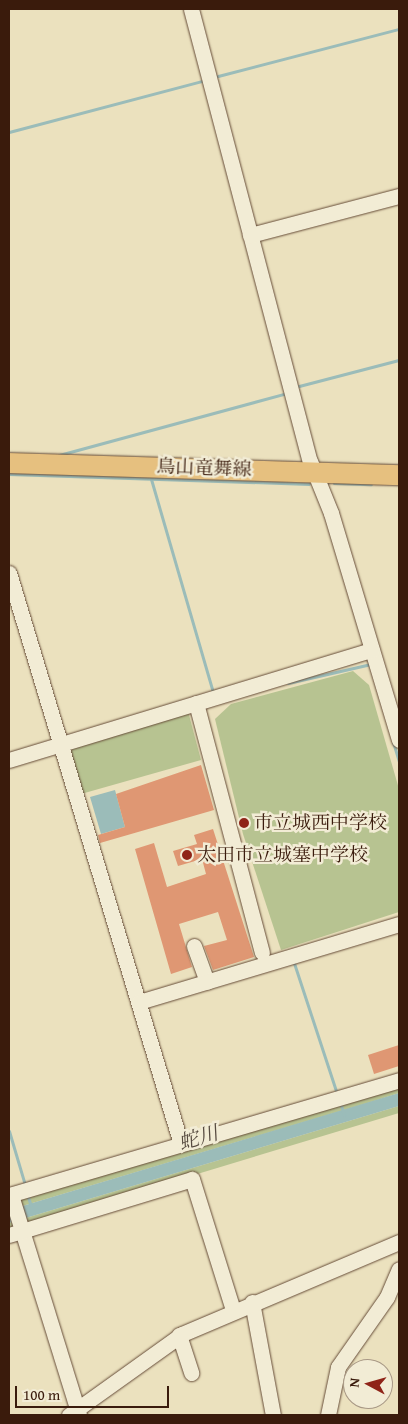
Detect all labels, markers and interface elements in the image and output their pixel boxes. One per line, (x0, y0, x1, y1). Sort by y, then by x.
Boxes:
street label: 鳥山竜舞線 (156, 455, 252, 481)
place label: 市立城西中学校 (254, 812, 387, 834)
marker: 市立城西中学校 (238, 817, 250, 829)
place label: 太田市立城塞中学校 (197, 844, 368, 866)
marker: 太田市立城塞中学校 (181, 849, 193, 861)
water label: 蛇川 (175, 1120, 221, 1154)
north arrow (343, 1359, 393, 1409)
scale bar (18, 1376, 171, 1408)
text: N (344, 1377, 365, 1388)
text: 100 m (23, 1384, 60, 1405)

